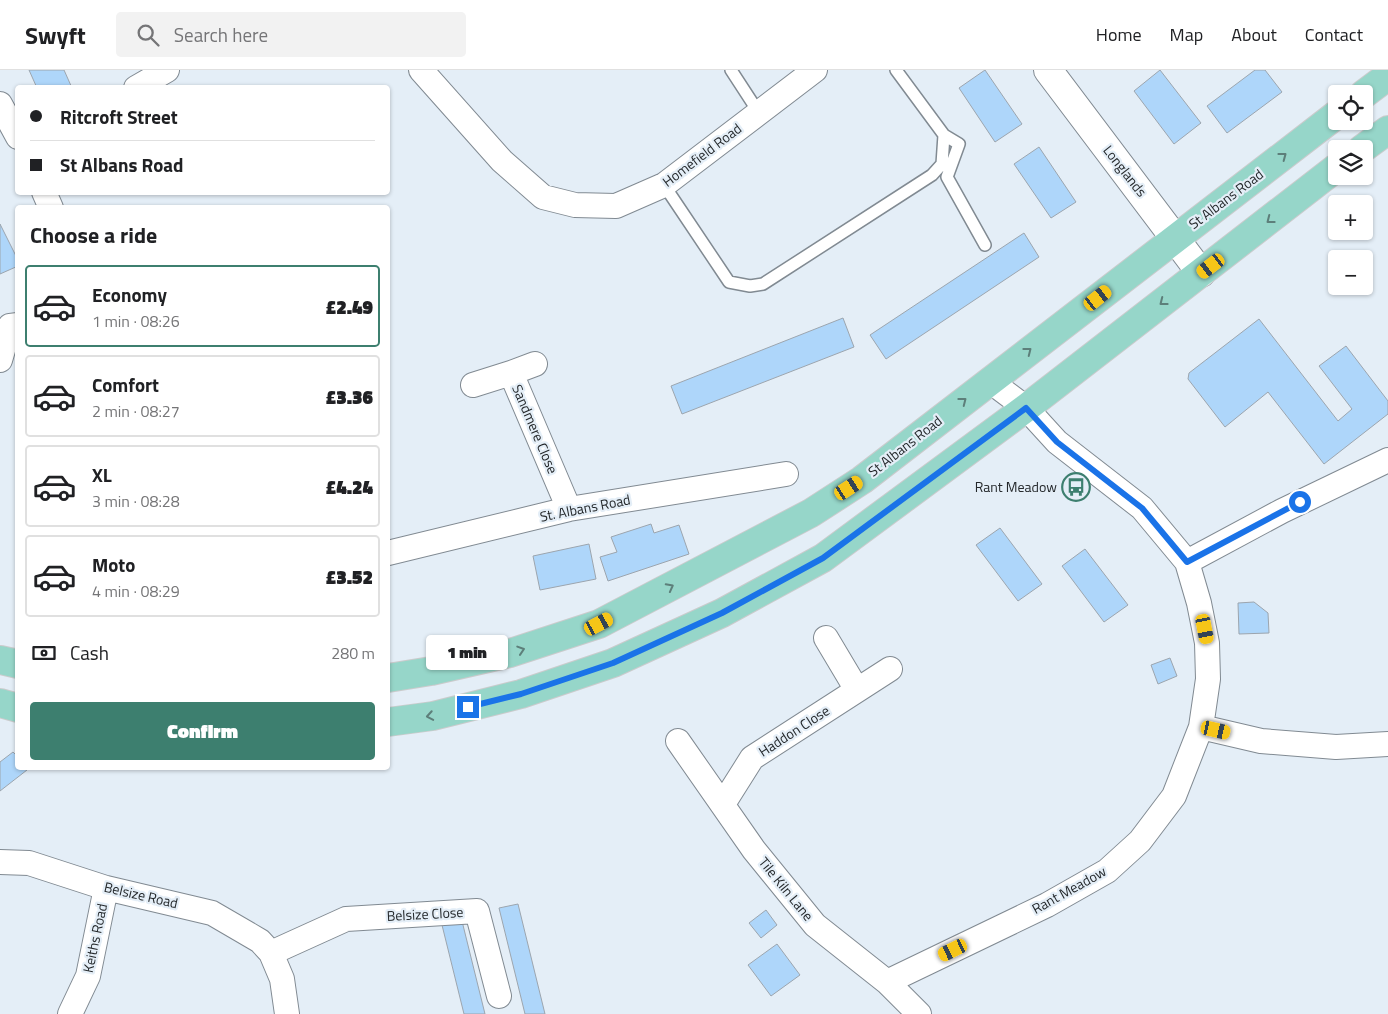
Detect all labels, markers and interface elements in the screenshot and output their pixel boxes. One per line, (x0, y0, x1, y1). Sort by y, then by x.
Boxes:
search box (116, 12, 466, 57)
text: Swyft (25, 17, 86, 53)
text: Search here (174, 20, 268, 49)
icon: search (134, 21, 162, 49)
text: Home (1096, 21, 1142, 48)
text: Map (1170, 21, 1203, 48)
text: About (1231, 21, 1277, 48)
text: Contact (1305, 21, 1363, 48)
map controls (1328, 85, 1373, 295)
button: locate (1328, 85, 1373, 130)
text: Ritcroft Street (60, 102, 178, 131)
street label: Homefield Road (658, 118, 746, 191)
street label: Longlands (1099, 140, 1152, 201)
button: layers (1328, 140, 1373, 185)
text: St Albans Road (60, 150, 183, 179)
one-way arrow (1277, 153, 1286, 161)
street label: St Albans Road (1184, 163, 1267, 234)
button: + (1328, 195, 1373, 240)
one-way arrow (1267, 214, 1276, 222)
text: Choose a ride (30, 218, 157, 252)
button: − (1328, 250, 1373, 295)
car (1194, 251, 1227, 281)
text: Economy (92, 280, 167, 309)
car (1081, 283, 1114, 313)
icon: car (32, 284, 77, 329)
text: £2.49 (326, 292, 373, 321)
one-way arrow (1160, 297, 1169, 305)
text: 1 min · 08:26 (92, 309, 180, 333)
one-way arrow (1022, 348, 1032, 357)
text: Comfort (92, 370, 159, 399)
icon: car (32, 374, 77, 419)
street label: Sandmere Close (507, 381, 564, 477)
text: £3.36 (326, 382, 373, 411)
text: 2 min · 08:27 (92, 399, 180, 423)
one-way arrow (957, 399, 966, 407)
street label: St Albans Road (863, 410, 946, 481)
text: XL (92, 460, 112, 489)
icon: car (32, 464, 77, 509)
text: £4.24 (326, 472, 373, 501)
bus stop icon: Rant Meadow (1061, 472, 1091, 502)
car (832, 474, 865, 502)
place label: Rant Meadow (975, 476, 1057, 497)
street label: St. Albans Road (538, 488, 632, 527)
text: 3 min · 08:28 (92, 489, 180, 513)
route start (1289, 491, 1311, 513)
text: Moto (92, 550, 135, 579)
icon: car (32, 554, 77, 599)
text: £3.52 (326, 562, 373, 591)
text: 4 min · 08:29 (92, 579, 180, 603)
one-way arrow (665, 583, 674, 593)
car (582, 610, 615, 638)
car (1194, 613, 1215, 645)
callout: 1 min (427, 634, 509, 670)
text: Cash (70, 638, 109, 667)
icon: cash (30, 639, 58, 667)
text: 1 min (447, 640, 487, 664)
text: 280 m (331, 641, 375, 665)
one-way arrow (516, 645, 524, 655)
route end (457, 696, 479, 718)
street label: Haddon Close (754, 700, 833, 761)
button: Confirm (30, 702, 375, 760)
one-way arrow (425, 710, 434, 720)
car (1199, 719, 1232, 741)
street label: Tile Kiln Lane (754, 852, 819, 925)
street label: Rant Meadow (1028, 860, 1110, 919)
street label: Belsize Road (102, 876, 180, 913)
street label: Keiths Road (77, 901, 112, 974)
street label: Belsize Close (386, 901, 464, 926)
car (936, 937, 969, 963)

